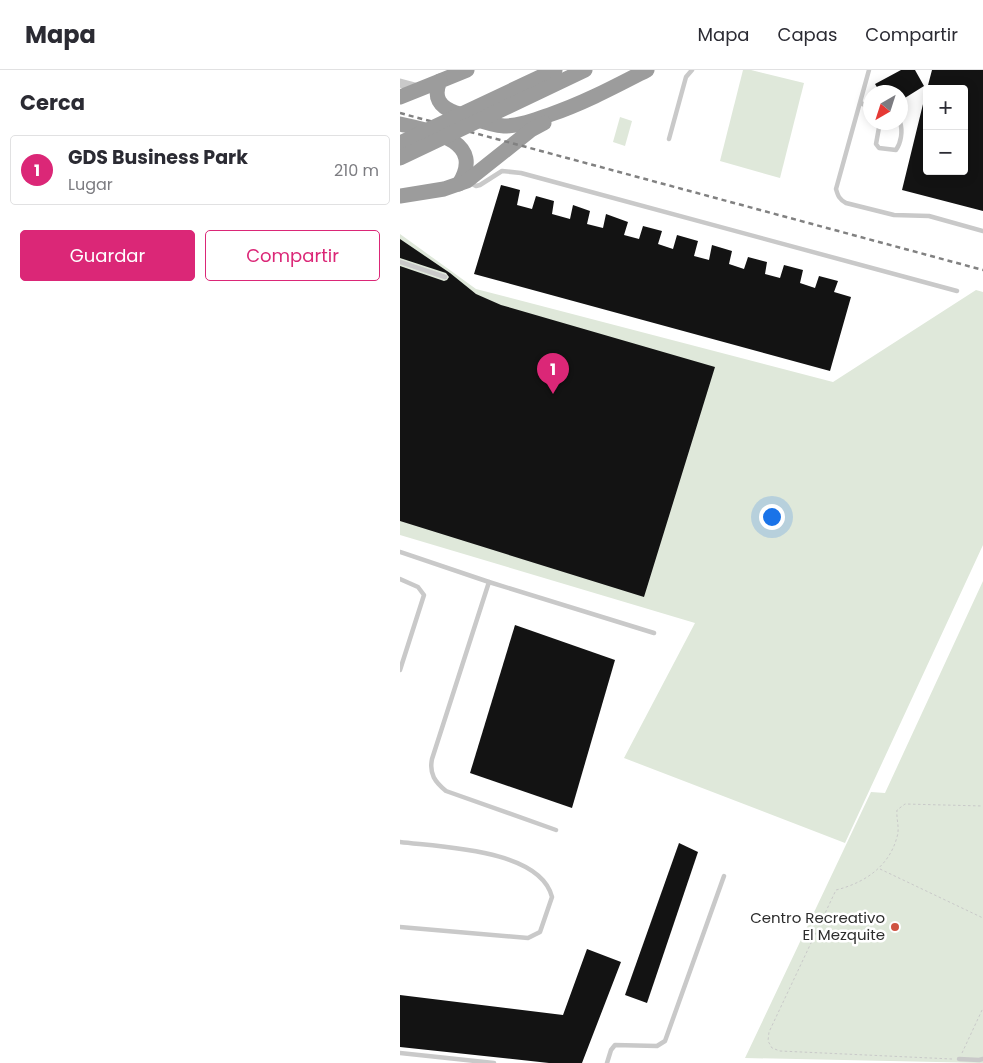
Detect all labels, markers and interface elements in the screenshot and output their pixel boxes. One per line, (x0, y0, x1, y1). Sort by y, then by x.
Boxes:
text: Mapa (25, 18, 96, 51)
text: Mapa (697, 22, 750, 47)
text: Capas (778, 22, 837, 47)
text: Compartir (865, 22, 958, 47)
north arrow (863, 85, 908, 130)
map controls (923, 85, 968, 175)
button: + (923, 85, 968, 130)
text: Cerca (20, 88, 85, 117)
button: − (923, 130, 968, 175)
text: GDS Business Park (68, 144, 248, 171)
text: 1 (34, 159, 40, 182)
text: 210 m (334, 159, 379, 182)
text: Lugar (68, 173, 113, 196)
button: Guardar (20, 230, 195, 281)
button: Compartir (205, 230, 380, 281)
pin: 1 (537, 353, 569, 394)
your location (759, 504, 785, 530)
place label: Centro Recreativo El Mezquite (750, 907, 885, 945)
marker: Centro Recreativo El Mezquite (889, 921, 901, 933)

